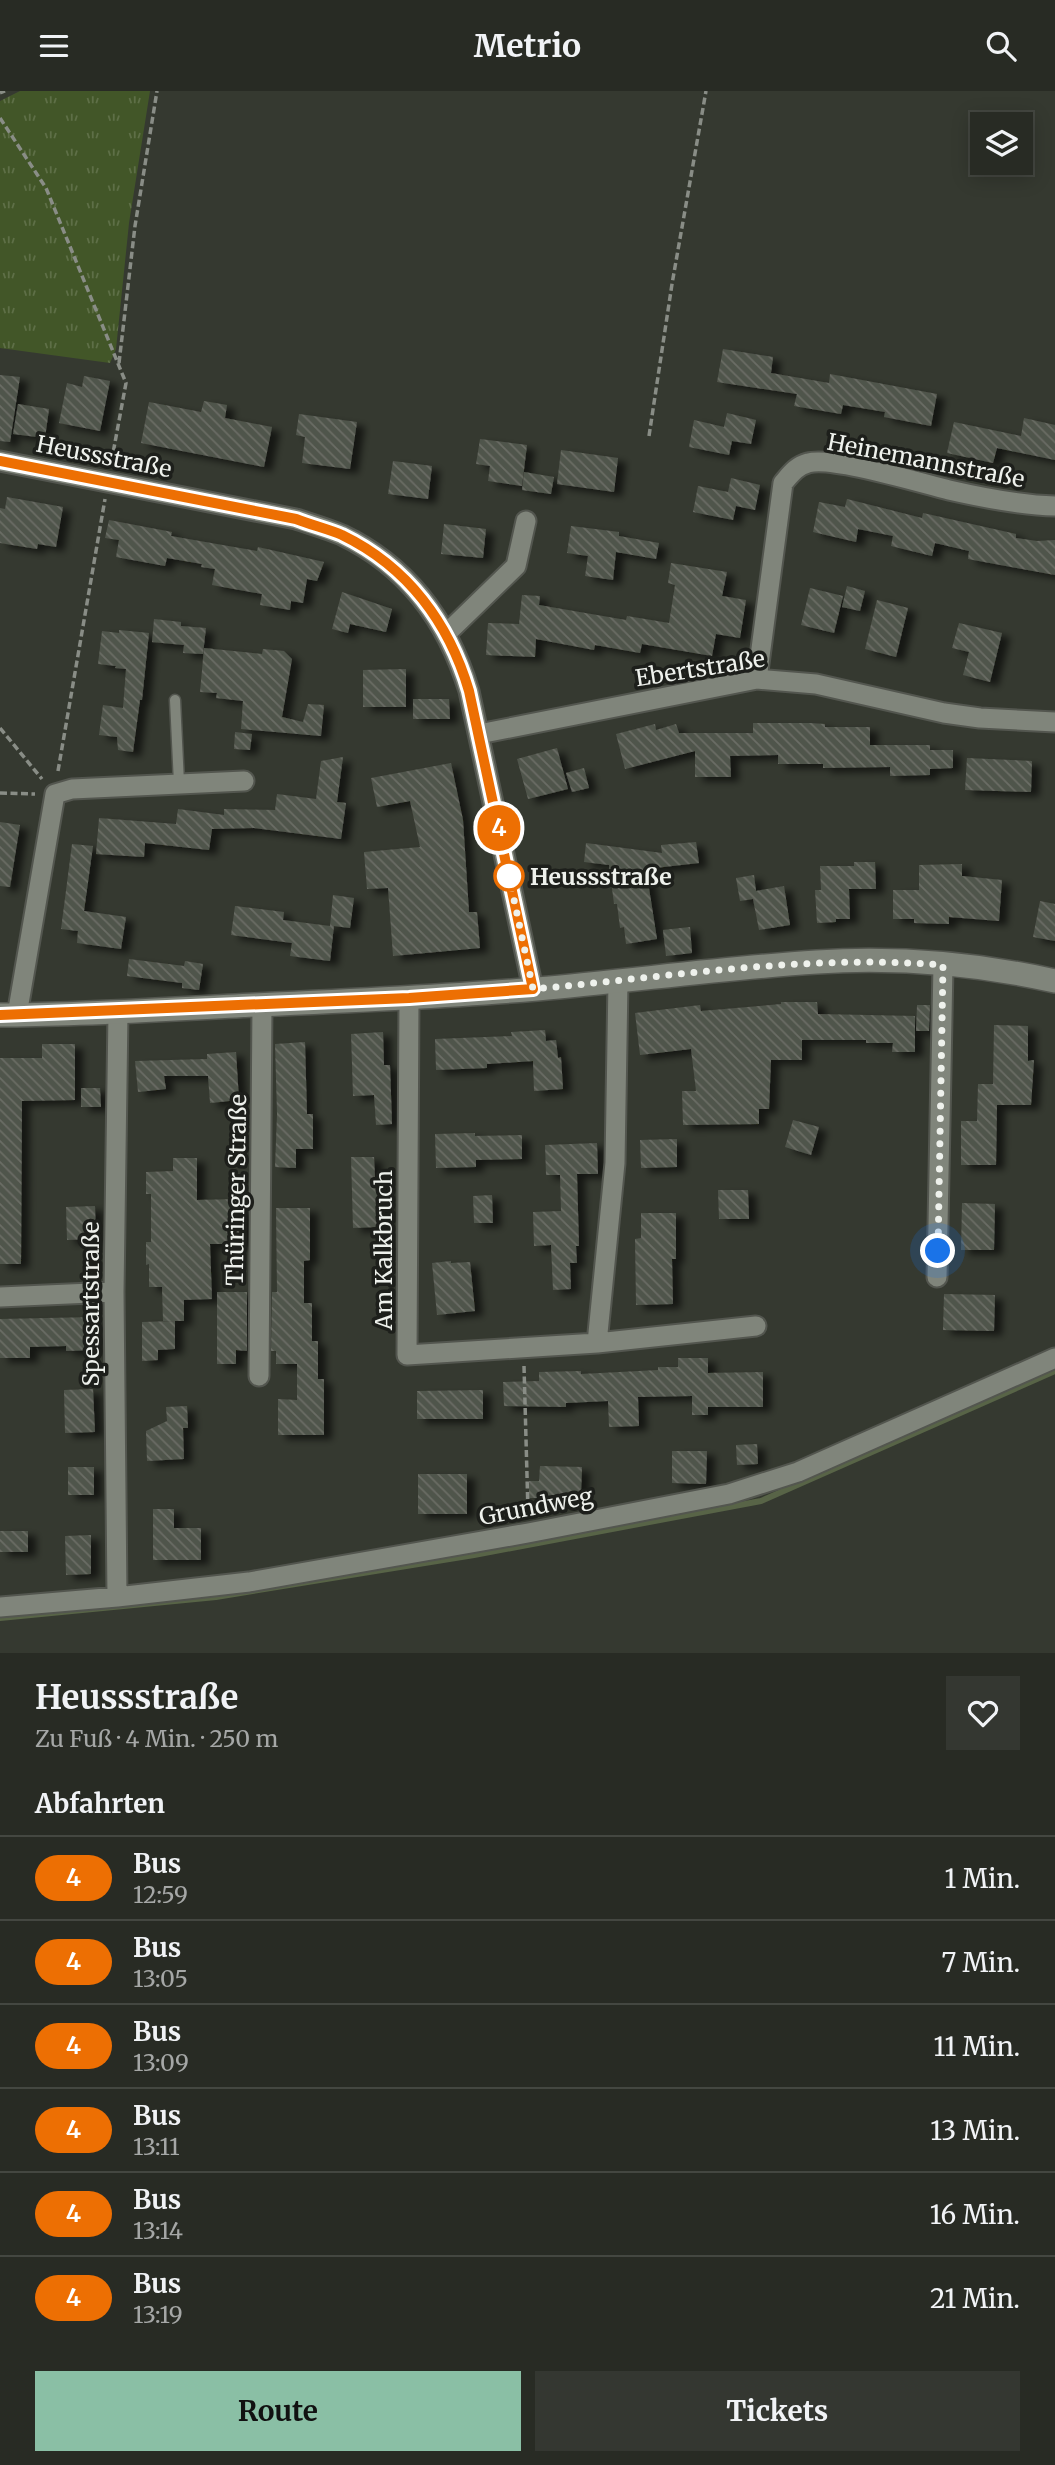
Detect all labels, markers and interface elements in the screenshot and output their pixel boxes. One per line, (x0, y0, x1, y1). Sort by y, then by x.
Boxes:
text: Metrio (474, 26, 581, 66)
icon: menu (35, 27, 73, 65)
icon: search (982, 27, 1020, 65)
map controls (970, 112, 1033, 175)
button: layers (970, 112, 1033, 175)
street label: Heinemannstraße (825, 427, 1027, 493)
street label: Heussstraße (34, 429, 174, 483)
street label: Ebertstraße (633, 643, 767, 693)
line badge: 4 (476, 805, 522, 851)
text: 4 (491, 812, 507, 843)
marker: Heussstraße (494, 861, 524, 891)
place label: Heussstraße (530, 862, 672, 891)
street label: Thüringer Straße (220, 1094, 252, 1286)
street label: Am Kalkbruch (369, 1170, 398, 1331)
street label: Spessartstraße (76, 1221, 105, 1387)
your location (920, 1233, 955, 1268)
street label: Grundweg (477, 1481, 595, 1531)
button: heart (946, 1676, 1020, 1750)
text: Heussstraße (35, 1677, 238, 1718)
text: Zu Fuß · 4 Min. · 250 m (35, 1724, 278, 1753)
text: Abfahrten (35, 1787, 165, 1820)
text: Bus (133, 1847, 181, 1880)
text: 4 (66, 1862, 81, 1893)
text: 1 Min. (944, 1862, 1020, 1895)
text: 12:59 (133, 1880, 188, 1909)
text: Bus (133, 1931, 181, 1964)
text: 4 (66, 1946, 81, 1977)
text: 7 Min. (941, 1946, 1020, 1979)
text: 13:05 (133, 1964, 188, 1993)
text: Bus (133, 2015, 181, 2048)
text: 4 (66, 2030, 81, 2061)
text: 11 Min. (934, 2030, 1020, 2063)
text: 13:09 (133, 2048, 189, 2077)
text: Bus (133, 2099, 181, 2132)
text: 4 (66, 2114, 81, 2145)
text: 13 Min. (930, 2114, 1020, 2147)
text: 13:11 (133, 2132, 180, 2161)
text: Bus (133, 2183, 181, 2216)
text: 4 (66, 2198, 81, 2229)
text: 16 Min. (930, 2198, 1020, 2231)
text: 13:14 (133, 2216, 183, 2245)
text: Bus (133, 2267, 181, 2300)
text: 4 (66, 2282, 81, 2313)
text: 21 Min. (930, 2282, 1020, 2315)
text: 13:19 (133, 2300, 183, 2329)
button: Route (35, 2371, 521, 2451)
button: Tickets (535, 2371, 1020, 2451)

